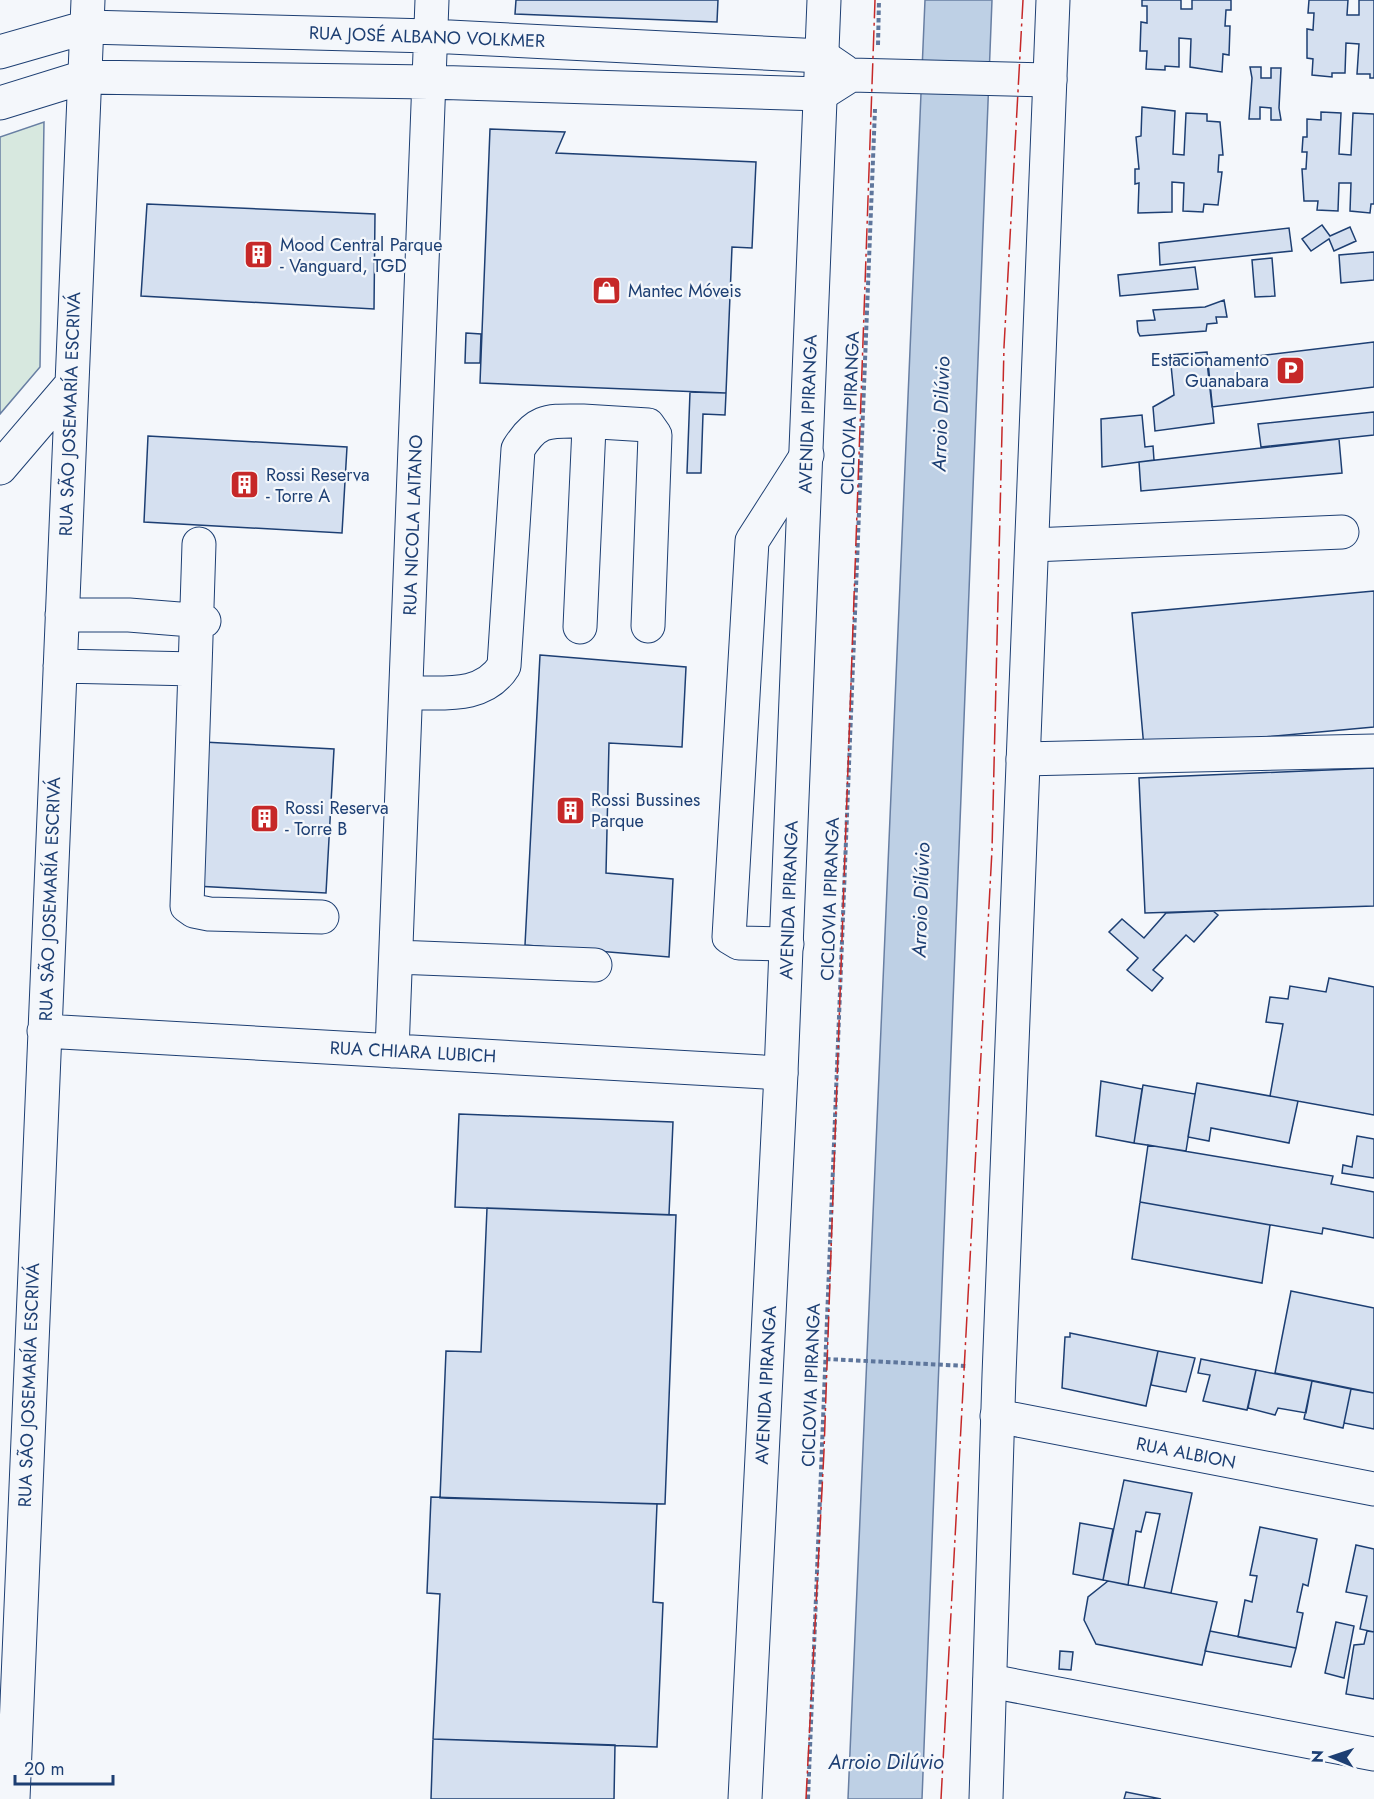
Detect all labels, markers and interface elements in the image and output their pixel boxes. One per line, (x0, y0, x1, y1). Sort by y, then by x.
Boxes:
street label: RUA JOSÉ ALBANO VOLKMER (309, 20, 545, 54)
place label: Mood Central Parque - Vanguard, TGD (280, 232, 443, 279)
building icon: Mood Central Parque - Vanguard, TGD (243, 239, 275, 271)
shop icon: Mantec Móveis (591, 275, 623, 307)
place label: Mantec Móveis (628, 278, 741, 304)
street label: RUA SÃO JOSEMARÍA ESCRIVÁ (53, 291, 87, 537)
street label: CICLOVIA IPIRANGA (834, 331, 866, 495)
street label: AVENIDA IPIRANGA (792, 334, 824, 494)
place label: Estacionamento Guanabara (1151, 347, 1269, 394)
parking icon: Estacionamento Guanabara (1274, 354, 1306, 386)
water label: Arroio Dilúvio (924, 356, 958, 473)
street label: RUA NICOLA LAITANO (397, 434, 429, 616)
place label: Rossi Reserva - Torre A (266, 462, 370, 509)
building icon: Rossi Reserva - Torre A (229, 469, 261, 501)
street label: RUA SÃO JOSEMARÍA ESCRIVÁ (33, 776, 67, 1022)
place label: Rossi Bussines Parque (591, 787, 700, 834)
building icon: Rossi Bussines Parque (554, 794, 586, 826)
place label: Rossi Reserva - Torre B (285, 795, 389, 842)
building icon: Rossi Reserva - Torre B (248, 802, 280, 834)
street label: CICLOVIA IPIRANGA (814, 817, 846, 981)
street label: AVENIDA IPIRANGA (773, 820, 805, 980)
water label: Arroio Dilúvio (904, 842, 938, 959)
street label: RUA CHIARA LUBICH (329, 1035, 497, 1069)
street label: RUA SÃO JOSEMARÍA ESCRIVÁ (12, 1262, 46, 1508)
street label: CICLOVIA IPIRANGA (795, 1303, 827, 1467)
street label: AVENIDA IPIRANGA (749, 1305, 783, 1465)
street label: RUA ALBION (1134, 1431, 1238, 1475)
north arrow (1302, 1727, 1362, 1787)
scale bar (15, 1748, 112, 1786)
water label: Arroio Dilúvio (827, 1748, 944, 1777)
text: N (1306, 1750, 1329, 1763)
text: 20 m (24, 1756, 64, 1782)

